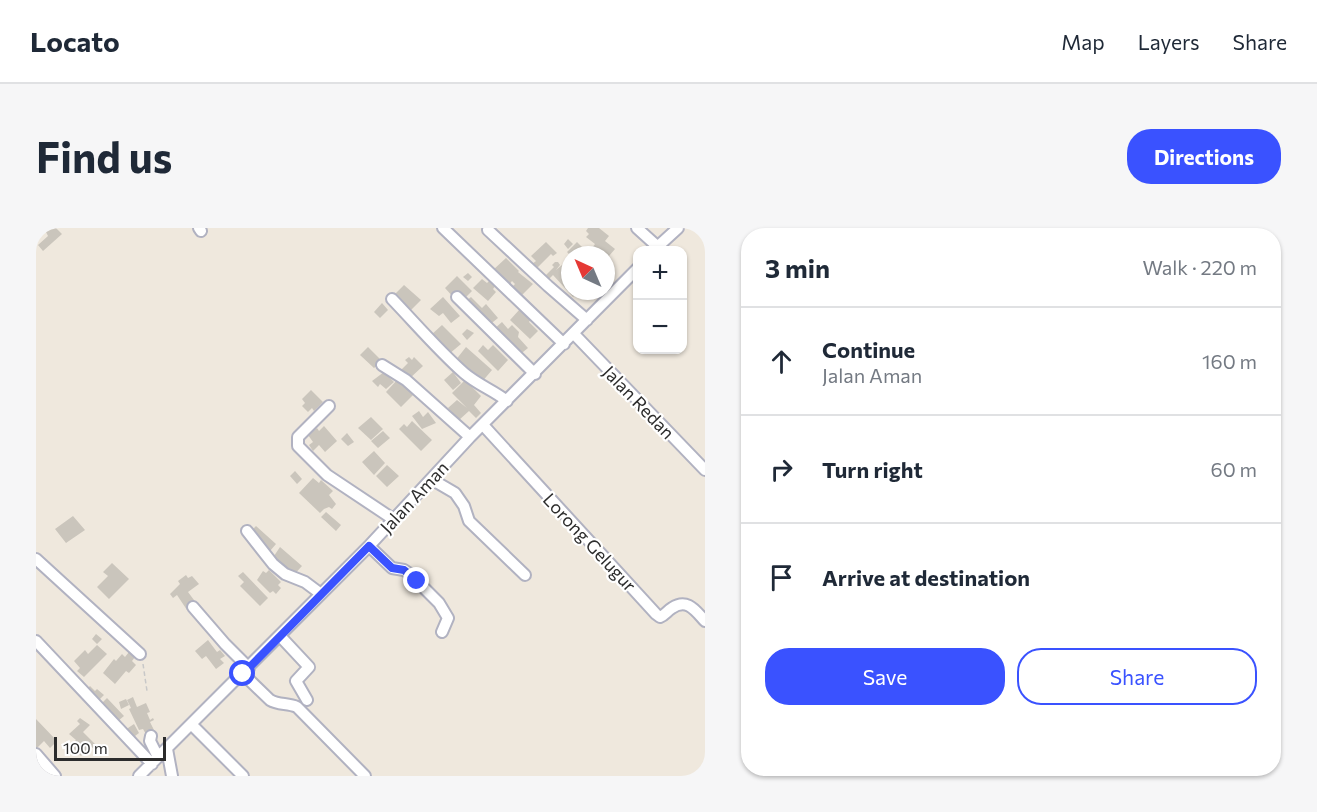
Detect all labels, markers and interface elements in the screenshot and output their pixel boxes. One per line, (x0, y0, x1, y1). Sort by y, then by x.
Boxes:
text: Locato (30, 24, 120, 58)
text: Map (1061, 29, 1105, 54)
text: Layers (1138, 29, 1200, 54)
text: Share (1233, 29, 1287, 54)
button: Directions (1127, 129, 1281, 184)
text: Find us (36, 130, 172, 182)
north arrow (561, 246, 615, 300)
map controls (633, 246, 687, 354)
button: + (633, 246, 687, 300)
text: 3 min (765, 252, 830, 283)
text: Walk · 220 m (1142, 255, 1257, 279)
button: − (633, 300, 687, 354)
text: Continue (822, 336, 915, 363)
icon: ahead (765, 345, 798, 378)
text: 160 m (1202, 349, 1257, 373)
street label: Jalan Redan (599, 361, 679, 443)
text: Jalan Aman (822, 363, 922, 387)
icon: right (765, 453, 798, 486)
street label: Jalan Aman (375, 456, 453, 538)
text: Turn right (822, 456, 923, 483)
text: 60 m (1211, 457, 1257, 481)
street label: Lorong Gelugur (539, 488, 641, 596)
icon: arrive (765, 561, 798, 594)
text: Arrive at destination (822, 564, 1030, 591)
route end (403, 567, 429, 593)
button: Save (765, 648, 1005, 705)
button: Share (1017, 648, 1257, 705)
route start (229, 660, 255, 686)
scale bar (54, 734, 166, 762)
text: 100 m (63, 738, 108, 757)

